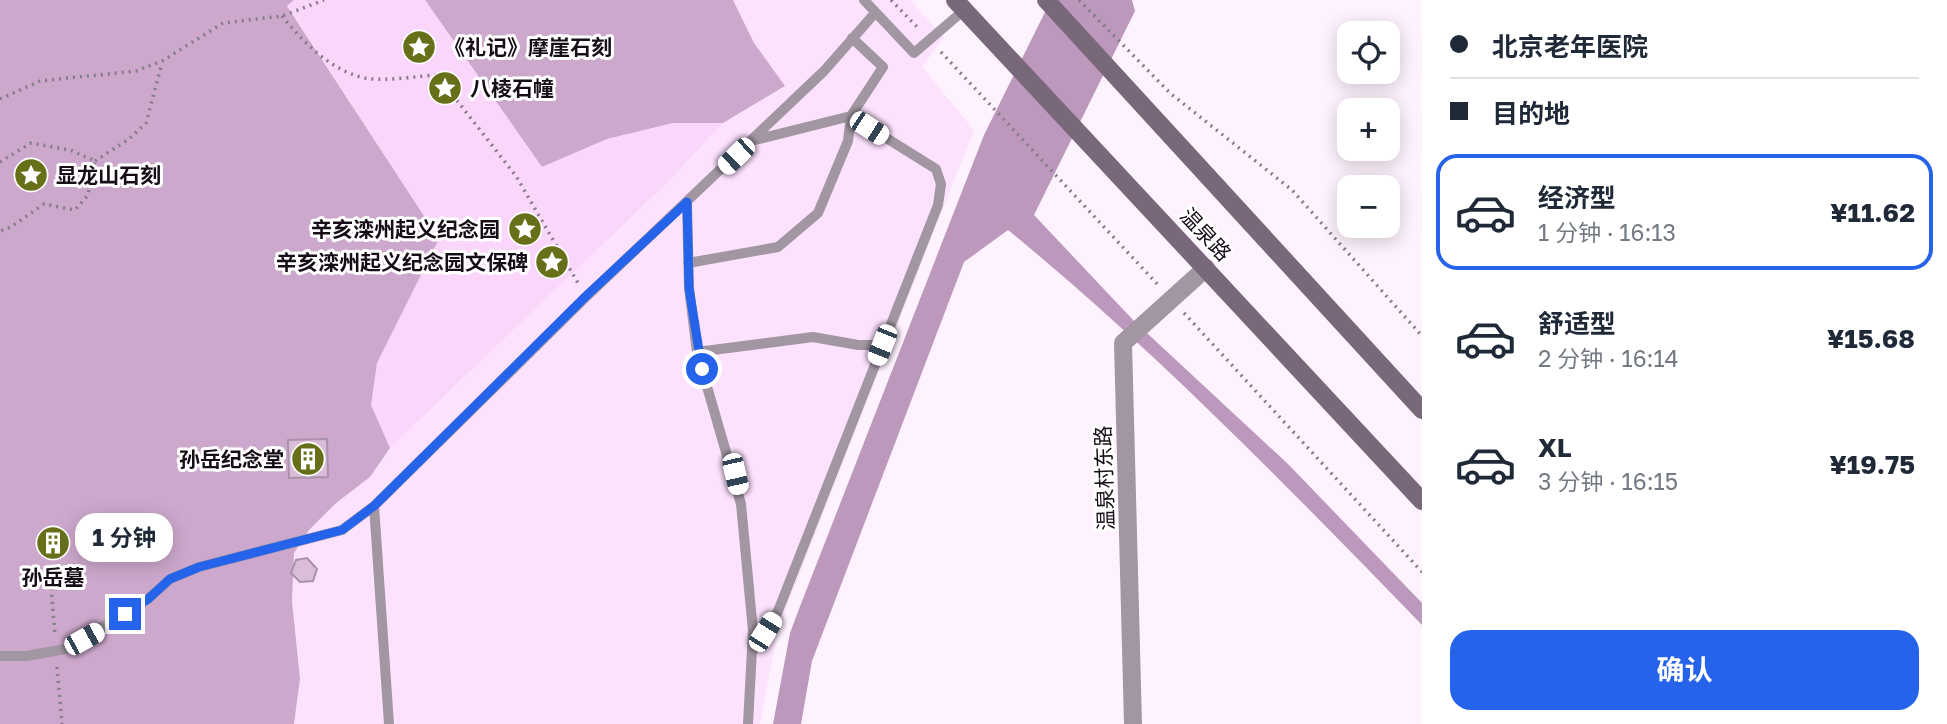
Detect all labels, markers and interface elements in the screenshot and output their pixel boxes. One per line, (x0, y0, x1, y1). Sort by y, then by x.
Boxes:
map controls (1337, 21, 1400, 238)
button: locate (1337, 21, 1400, 84)
place icon: 《礼记》摩崖石刻 (400, 28, 438, 66)
text: 北京老年医院 (1492, 31, 1648, 62)
place label: 《礼记》摩崖石刻 (444, 34, 612, 60)
place icon: 八棱石幢 (426, 69, 464, 107)
place label: 八棱石幢 (470, 75, 554, 101)
button: + (1337, 98, 1400, 161)
text: 目的地 (1492, 98, 1570, 129)
car (846, 108, 893, 148)
car (714, 134, 759, 178)
place icon: 显龙山石刻 (12, 156, 50, 194)
place label: 显龙山石刻 (56, 162, 161, 188)
button: − (1337, 175, 1400, 238)
icon: car (1454, 181, 1517, 244)
text: 经济型 (1538, 182, 1616, 213)
text: ¥11.62 (1830, 197, 1915, 228)
street label: 温泉路 (1175, 202, 1237, 266)
place icon: 辛亥滦州起义纪念园 (506, 210, 544, 248)
place label: 辛亥滦州起义纪念园 (311, 216, 500, 242)
text: 1 分钟 · 16:13 (1538, 218, 1676, 246)
place icon: 辛亥滦州起义纪念园文保碑 (533, 243, 571, 281)
place label: 辛亥滦州起义纪念园文保碑 (276, 249, 528, 275)
icon: car (1454, 307, 1517, 370)
text: 舒适型 (1538, 308, 1616, 339)
car (865, 322, 900, 368)
text: ¥15.68 (1827, 323, 1915, 354)
text: 2 分钟 · 16:14 (1538, 344, 1679, 372)
route start (686, 353, 718, 385)
street label: 温泉村东路 (1089, 425, 1119, 531)
text: XL (1538, 432, 1572, 463)
icon: car (1454, 433, 1517, 496)
building icon: 孙岳纪念堂 (289, 440, 327, 478)
place label: 孙岳纪念堂 (179, 446, 284, 472)
text: ¥19.75 (1830, 449, 1915, 480)
car (721, 451, 750, 497)
text: 3 分钟 · 16:15 (1538, 467, 1678, 495)
callout: 1 分钟 (76, 512, 174, 562)
text: 1 分钟 (92, 523, 156, 551)
building icon: 孙岳墓 (34, 524, 72, 562)
place label: 孙岳墓 (22, 564, 85, 590)
route end (109, 598, 141, 630)
car (745, 609, 786, 655)
car (61, 620, 108, 658)
button: 确认 (1450, 630, 1919, 710)

